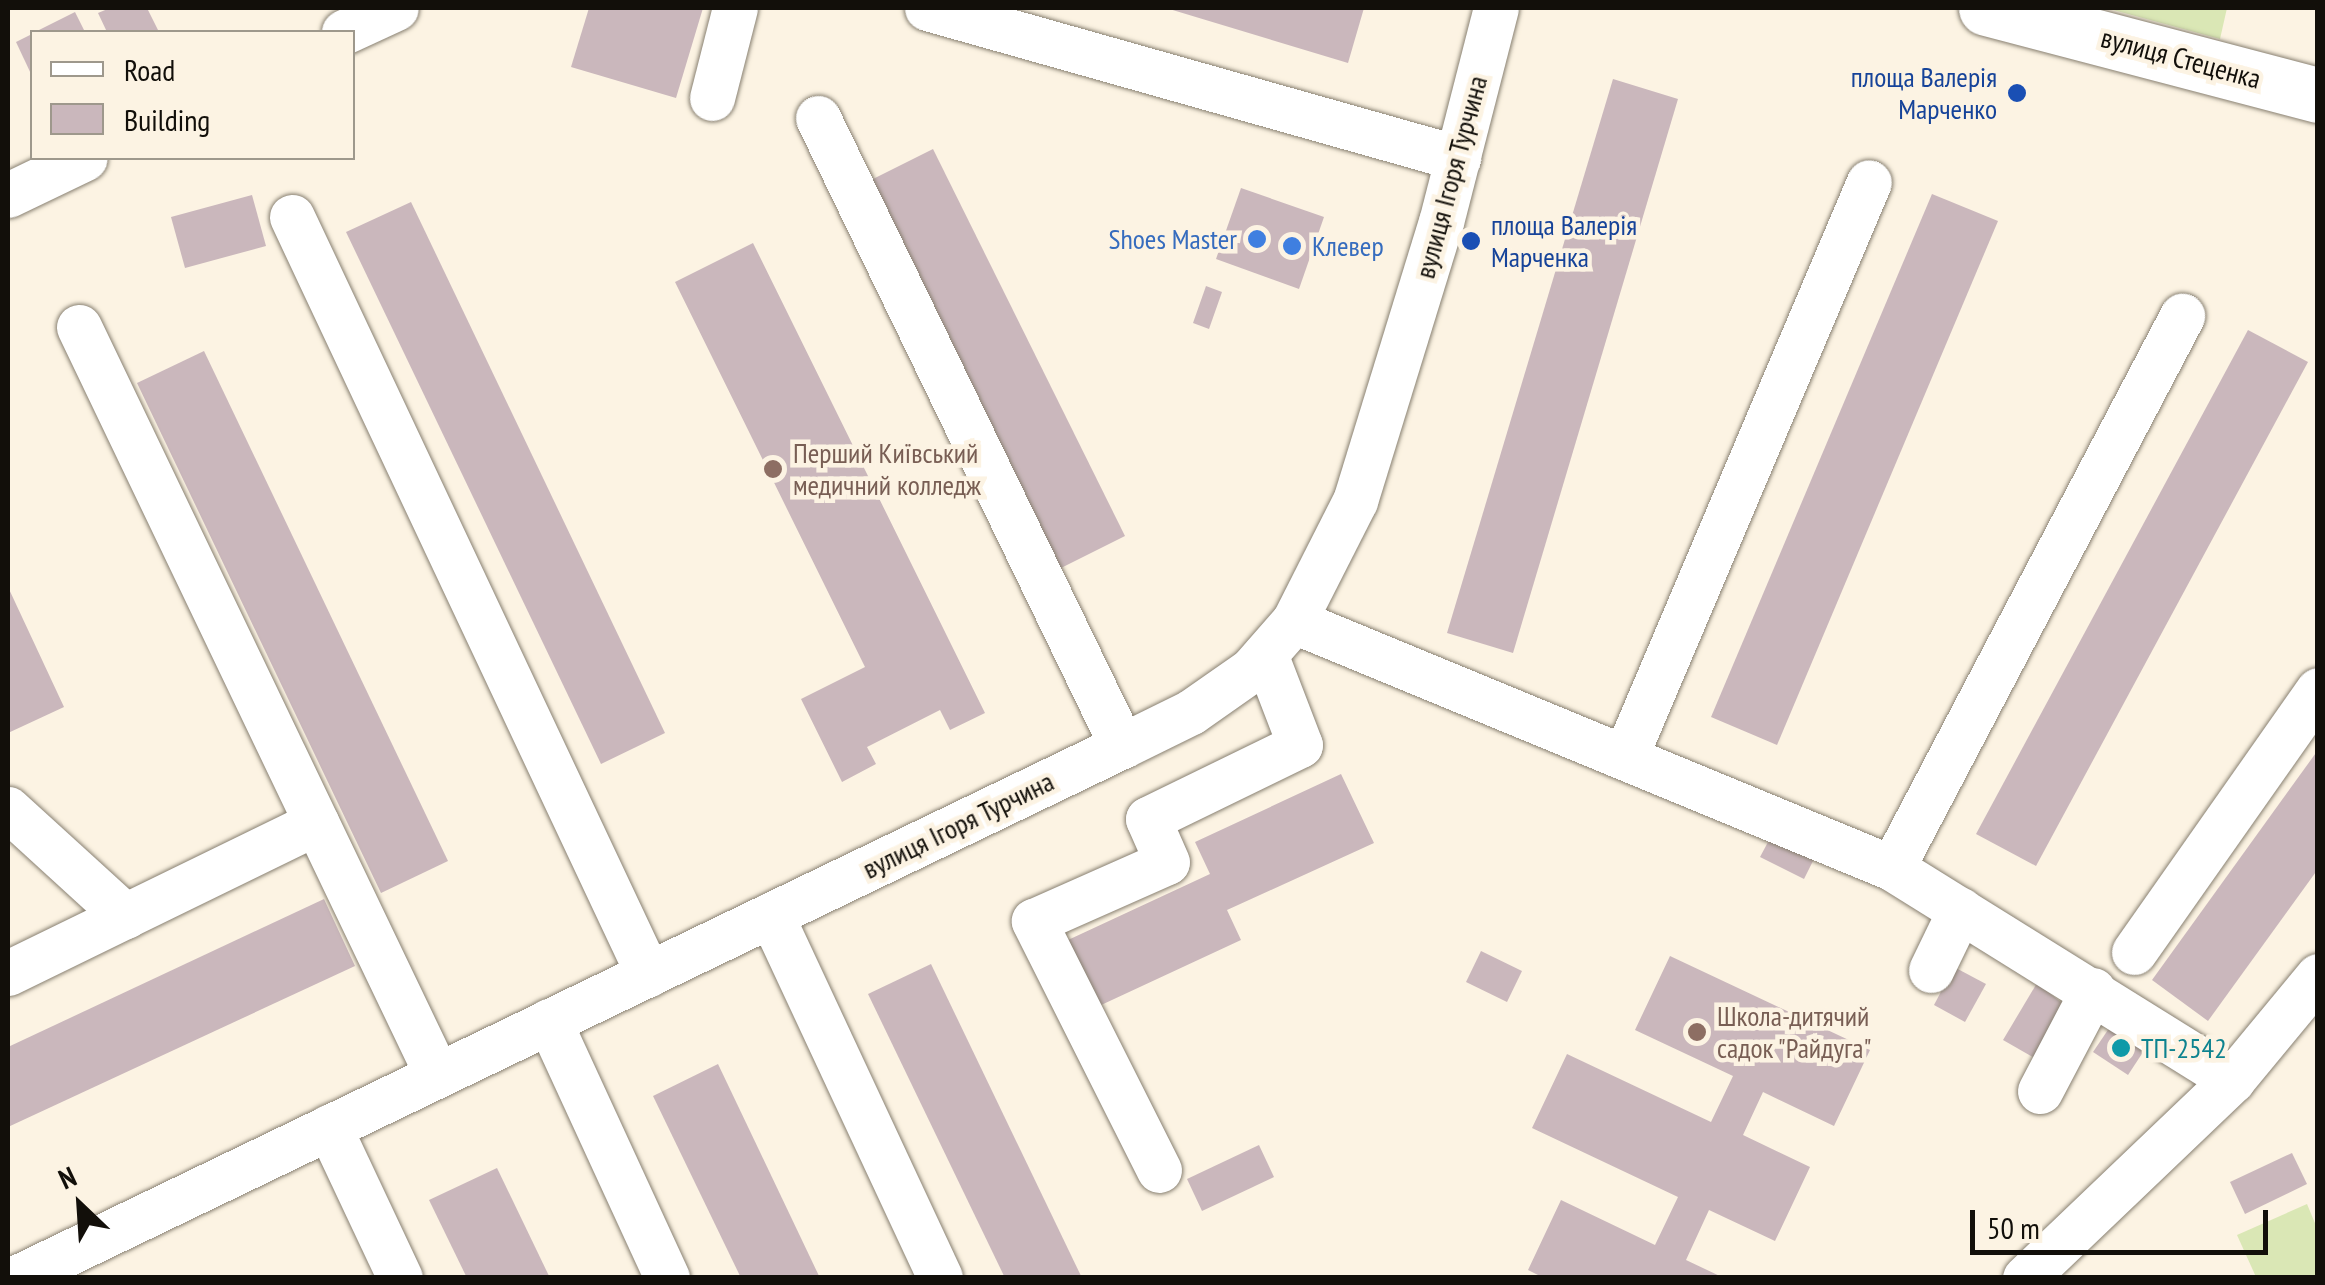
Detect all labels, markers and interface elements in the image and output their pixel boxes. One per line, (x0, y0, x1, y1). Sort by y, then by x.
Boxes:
street label: вулиця Стеценка (2097, 21, 2265, 95)
legend (30, 30, 355, 160)
text: Road (124, 50, 175, 89)
place label: площа Валерія Марченко (1851, 60, 1997, 126)
street label: вулиця Ігоря Турчина (1408, 72, 1494, 282)
marker: площа Валерія Марченко (2006, 82, 2028, 104)
text: Building (124, 100, 210, 139)
place label: площа Валерія Марченка (1491, 208, 1637, 274)
place label: Shoes Master (1108, 222, 1237, 256)
marker: Shoes Master (1246, 228, 1268, 250)
place label: Клевер (1312, 229, 1384, 263)
marker: площа Валерія Марченка (1460, 230, 1482, 252)
marker: Клевер (1281, 235, 1303, 257)
place label: Перший Київський медичний колледж (793, 436, 981, 502)
marker: Перший Київський медичний колледж (762, 458, 784, 480)
street label: вулиця Ігоря Турчина (857, 764, 1059, 886)
place label: Школа-дитячий садок "Райдуга" (1717, 999, 1873, 1065)
marker: Школа-дитячий садок "Райдуга" (1686, 1021, 1708, 1043)
place label: ТП-2542 (2141, 1031, 2227, 1065)
marker: ТП-2542 (2110, 1037, 2132, 1059)
north arrow (30, 1155, 130, 1255)
text: N (52, 1157, 82, 1197)
scale bar (1975, 1190, 2272, 1252)
text: 50 m (1987, 1208, 2040, 1247)

